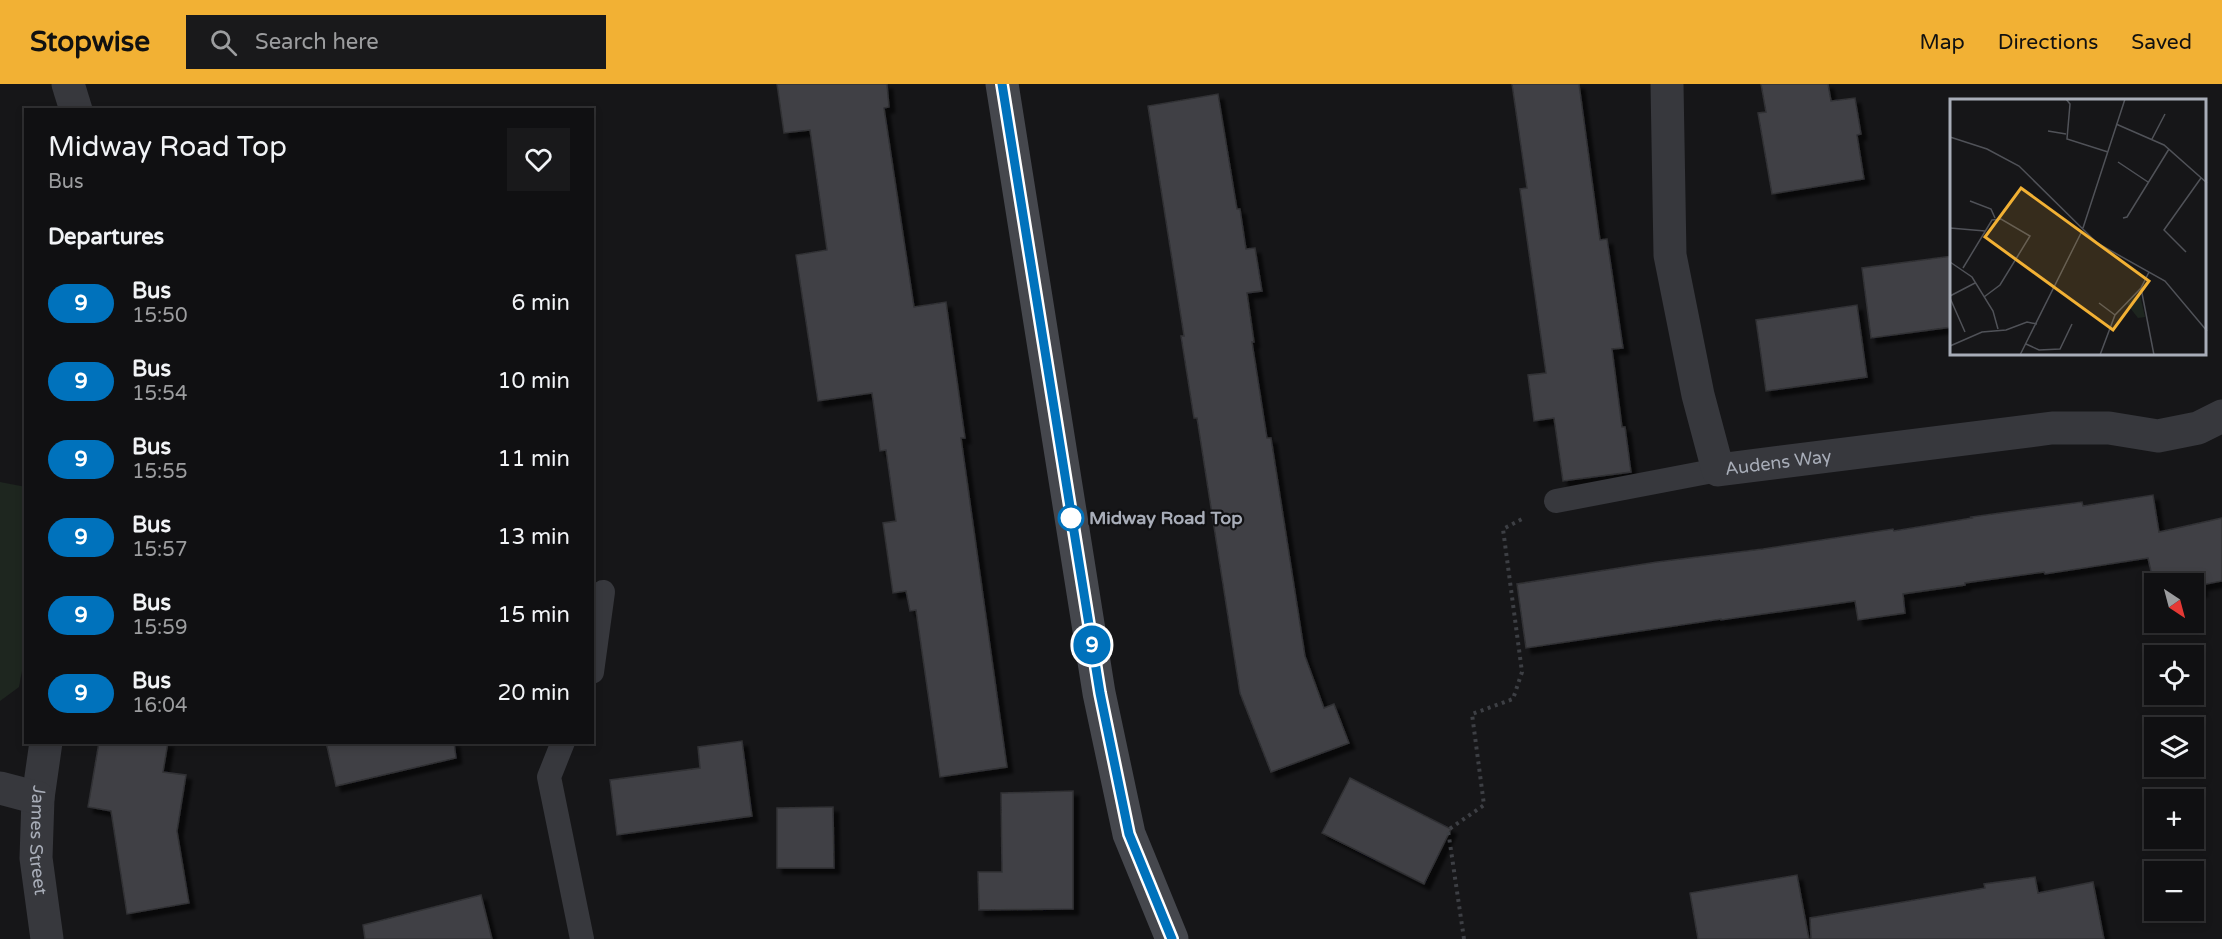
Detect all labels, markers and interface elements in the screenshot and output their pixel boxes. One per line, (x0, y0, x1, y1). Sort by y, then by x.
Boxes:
search box (186, 15, 606, 69)
text: Stopwise (30, 25, 150, 59)
icon: search (207, 26, 240, 59)
text: Search here (255, 29, 379, 55)
text: Map (1919, 30, 1965, 55)
text: Directions (1998, 30, 2098, 55)
text: Saved (2131, 30, 2192, 55)
inset map (1950, 99, 2207, 356)
button: heart (507, 128, 570, 191)
text: Midway Road Top (48, 130, 287, 164)
text: Bus (48, 170, 84, 194)
text: Departures (48, 224, 164, 250)
text: Bus (132, 278, 171, 304)
text: 6 min (511, 290, 570, 316)
text: 9 (74, 291, 88, 316)
text: 15:50 (132, 304, 187, 328)
text: Bus (132, 356, 171, 382)
text: 10 min (498, 368, 570, 394)
text: 9 (74, 369, 88, 394)
text: 15:54 (132, 382, 187, 406)
text: Bus (132, 434, 171, 460)
street label: Audens Way (1724, 445, 1833, 480)
text: 11 min (498, 446, 570, 472)
text: 9 (74, 447, 88, 472)
text: 15:55 (132, 460, 187, 484)
marker: Midway Road Top (1058, 505, 1084, 531)
place label: Midway Road Top (1089, 507, 1243, 529)
text: Bus (132, 512, 171, 538)
text: 13 min (498, 524, 570, 550)
text: 9 (74, 525, 88, 550)
text: 15:57 (132, 538, 187, 562)
north arrow (2144, 573, 2204, 633)
map controls (2144, 573, 2204, 921)
text: Bus (132, 590, 171, 616)
text: 15 min (498, 602, 570, 628)
text: 9 (74, 603, 88, 628)
text: 15:59 (132, 616, 187, 640)
line badge: 9 (1072, 626, 1112, 664)
text: 9 (1085, 633, 1099, 658)
button: locate (2144, 645, 2204, 705)
text: Bus (132, 668, 171, 694)
text: 20 min (498, 680, 570, 706)
text: 9 (74, 681, 88, 706)
text: 16:04 (132, 694, 187, 718)
button: layers (2144, 717, 2204, 777)
street label: James Street (25, 784, 52, 897)
button: + (2144, 789, 2204, 849)
button: − (2144, 861, 2204, 921)

